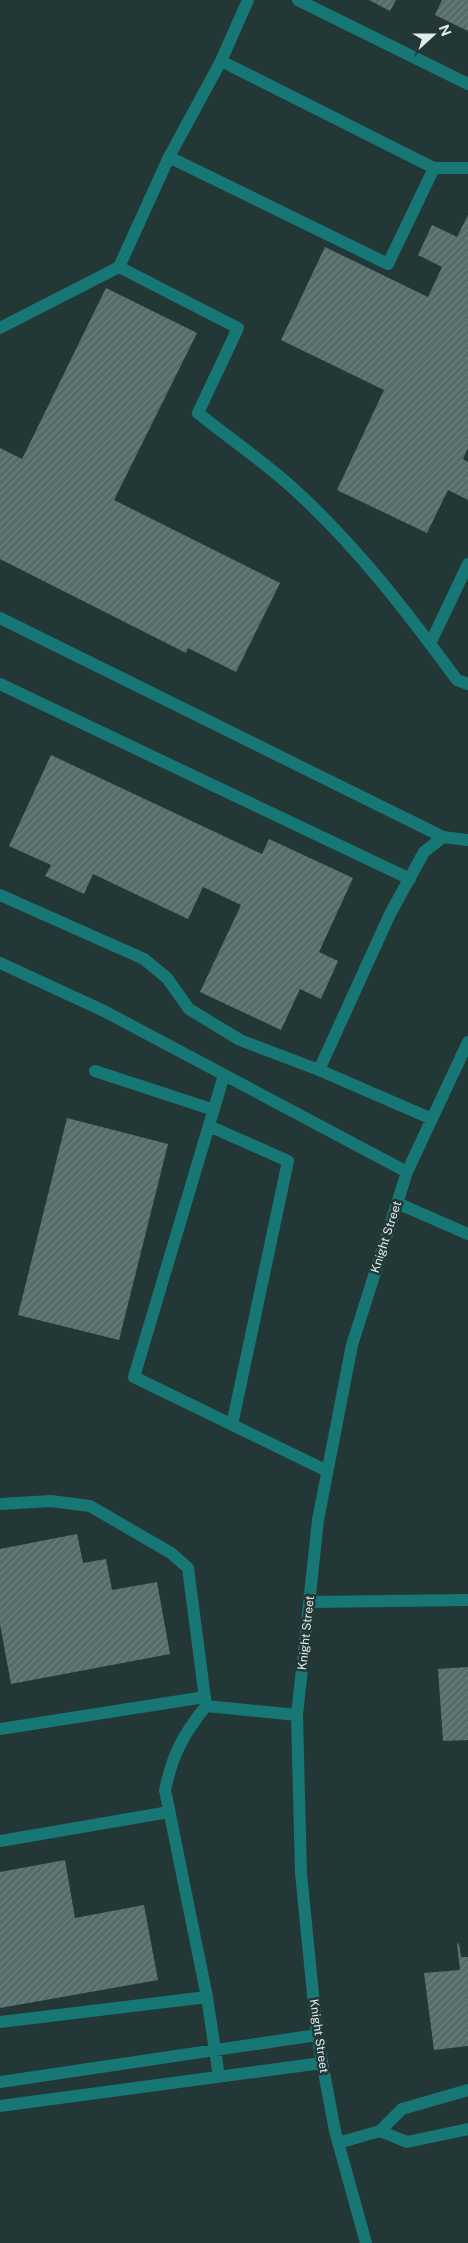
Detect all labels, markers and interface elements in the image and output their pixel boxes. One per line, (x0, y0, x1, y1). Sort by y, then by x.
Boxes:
north arrow (408, 10, 458, 60)
text: N (436, 22, 455, 38)
street label: Knight Street (368, 1199, 404, 1275)
street label: Knight Street (295, 1595, 317, 1671)
street label: Knight Street (307, 1998, 331, 2074)

